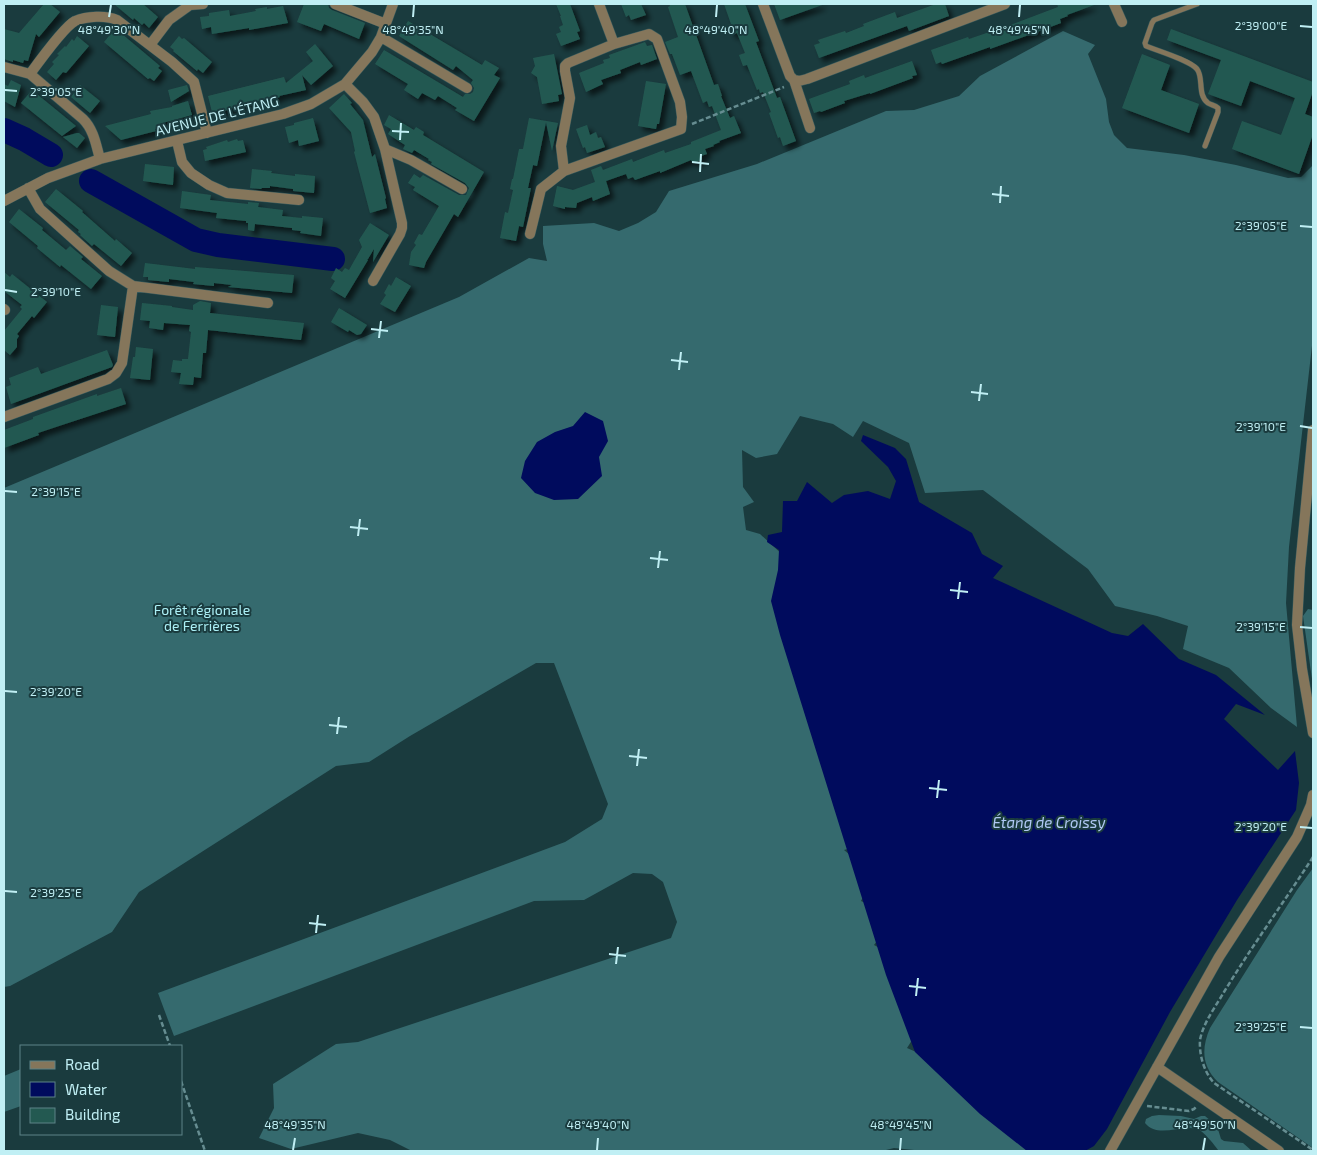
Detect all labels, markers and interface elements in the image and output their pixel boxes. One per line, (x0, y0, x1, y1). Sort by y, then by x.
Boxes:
text: 2°39'00"E (1235, 18, 1288, 32)
text: 48°49'30"N (78, 22, 140, 36)
text: 48°49'35"N (382, 22, 444, 36)
text: 48°49'40"N (685, 22, 747, 36)
text: 48°49'45"N (988, 22, 1050, 36)
text: 2°39'05"E (30, 84, 82, 98)
street label: AVENUE DE L'ÉTANG (153, 92, 280, 139)
text: 2°39'05"E (1235, 218, 1287, 232)
text: 2°39'10"E (31, 284, 81, 298)
text: 2°39'10"E (1236, 419, 1286, 433)
text: 2°39'15"E (31, 484, 81, 498)
park label: Forêt régionale de Ferrières (154, 601, 250, 634)
text: 2°39'15"E (1236, 619, 1286, 633)
text: 2°39'20"E (30, 684, 82, 698)
water label: Étang de Croissy (993, 813, 1105, 832)
text: 2°39'20"E (1235, 819, 1287, 833)
text: 2°39'25"E (30, 885, 82, 899)
text: 2°39'25"E (1235, 1019, 1287, 1033)
legend (20, 1045, 182, 1135)
text: Road (65, 1055, 100, 1073)
text: Water (65, 1080, 107, 1098)
text: Building (65, 1105, 121, 1123)
text: 48°49'35"N (264, 1117, 326, 1131)
text: 48°49'40"N (567, 1117, 629, 1131)
text: 48°49'45"N (870, 1117, 932, 1131)
text: 48°49'50"N (1174, 1117, 1236, 1131)

